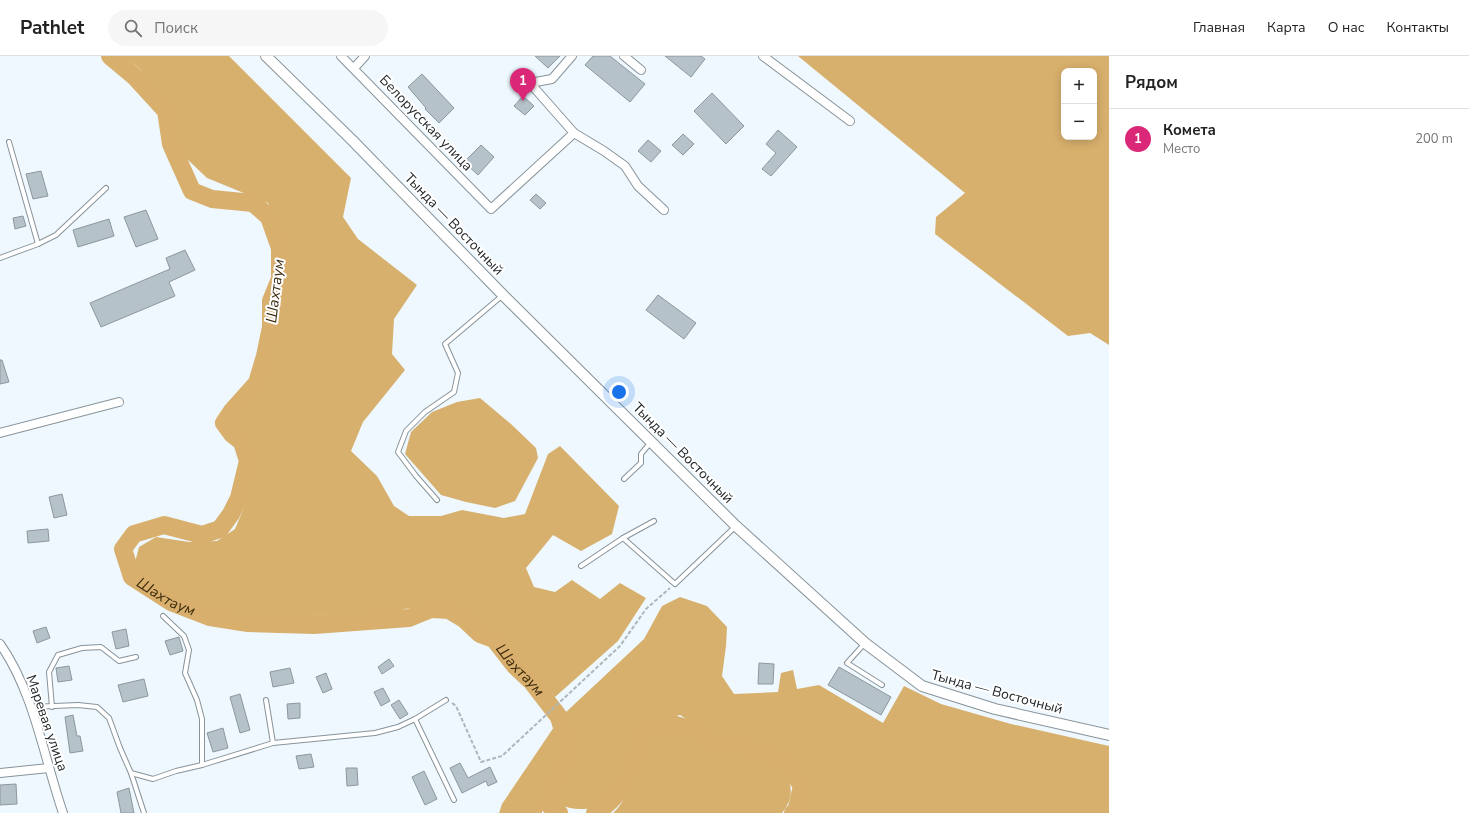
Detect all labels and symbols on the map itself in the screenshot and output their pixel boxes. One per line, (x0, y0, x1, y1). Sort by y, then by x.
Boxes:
pin: 1 (510, 68, 536, 101)
street label: Белорусская улица (375, 71, 477, 175)
street label: Тында — Восточный (400, 169, 508, 279)
water label: Шахтаум (261, 258, 289, 324)
your location (609, 382, 629, 402)
street label: Тында — Восточный (628, 398, 738, 508)
water label: Шахтаум (133, 573, 198, 621)
water label: Шахтаум (491, 639, 549, 700)
street label: Тында — Восточный (929, 665, 1065, 719)
street label: Маревая улица (22, 672, 72, 774)

